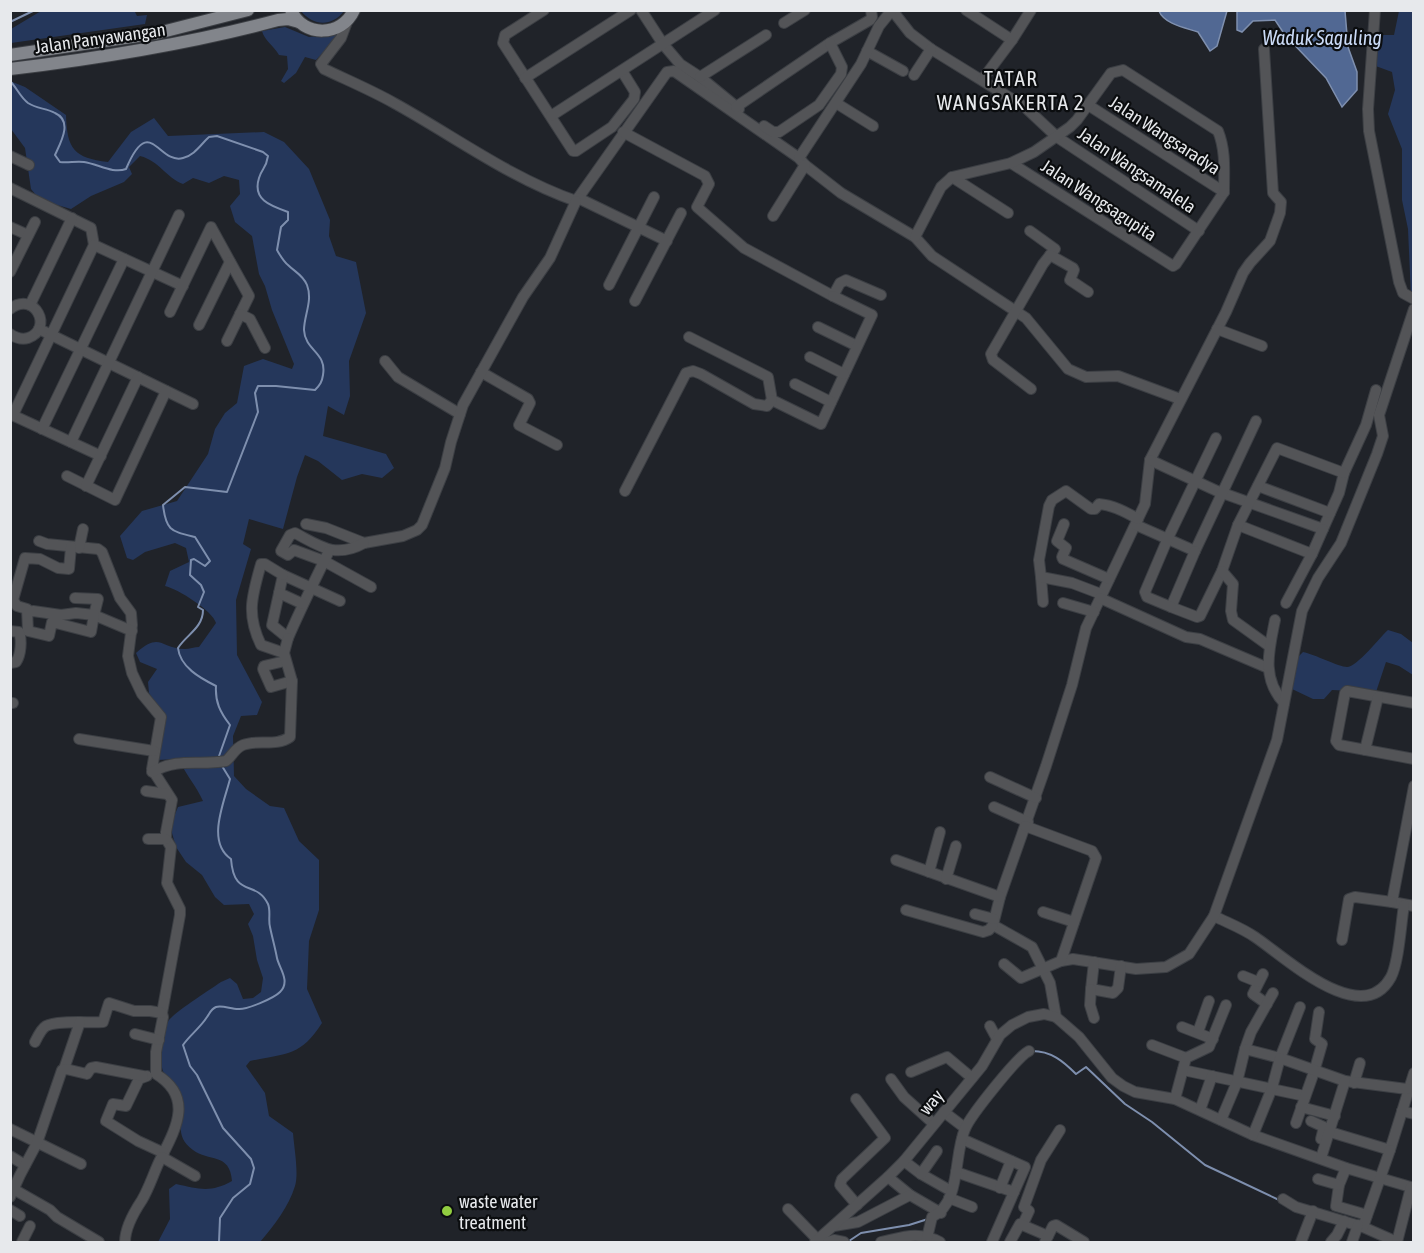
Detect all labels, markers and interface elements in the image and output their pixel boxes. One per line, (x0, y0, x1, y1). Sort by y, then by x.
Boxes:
street label: Jalan Panyawangan (33, 18, 167, 58)
water label: Waduk Saguling (1262, 26, 1382, 49)
district label: TATAR WANGSAKERTA 2 (937, 66, 1085, 114)
street label: Jalan Wangsaradya (1106, 91, 1224, 179)
street label: Jalan Wangsamalela (1074, 123, 1200, 217)
street label: Jalan Wangsagupita (1037, 155, 1161, 245)
street label: way (914, 1085, 948, 1119)
place label: waste water treatment (459, 1191, 538, 1233)
marker: waste water treatment (440, 1204, 454, 1218)

